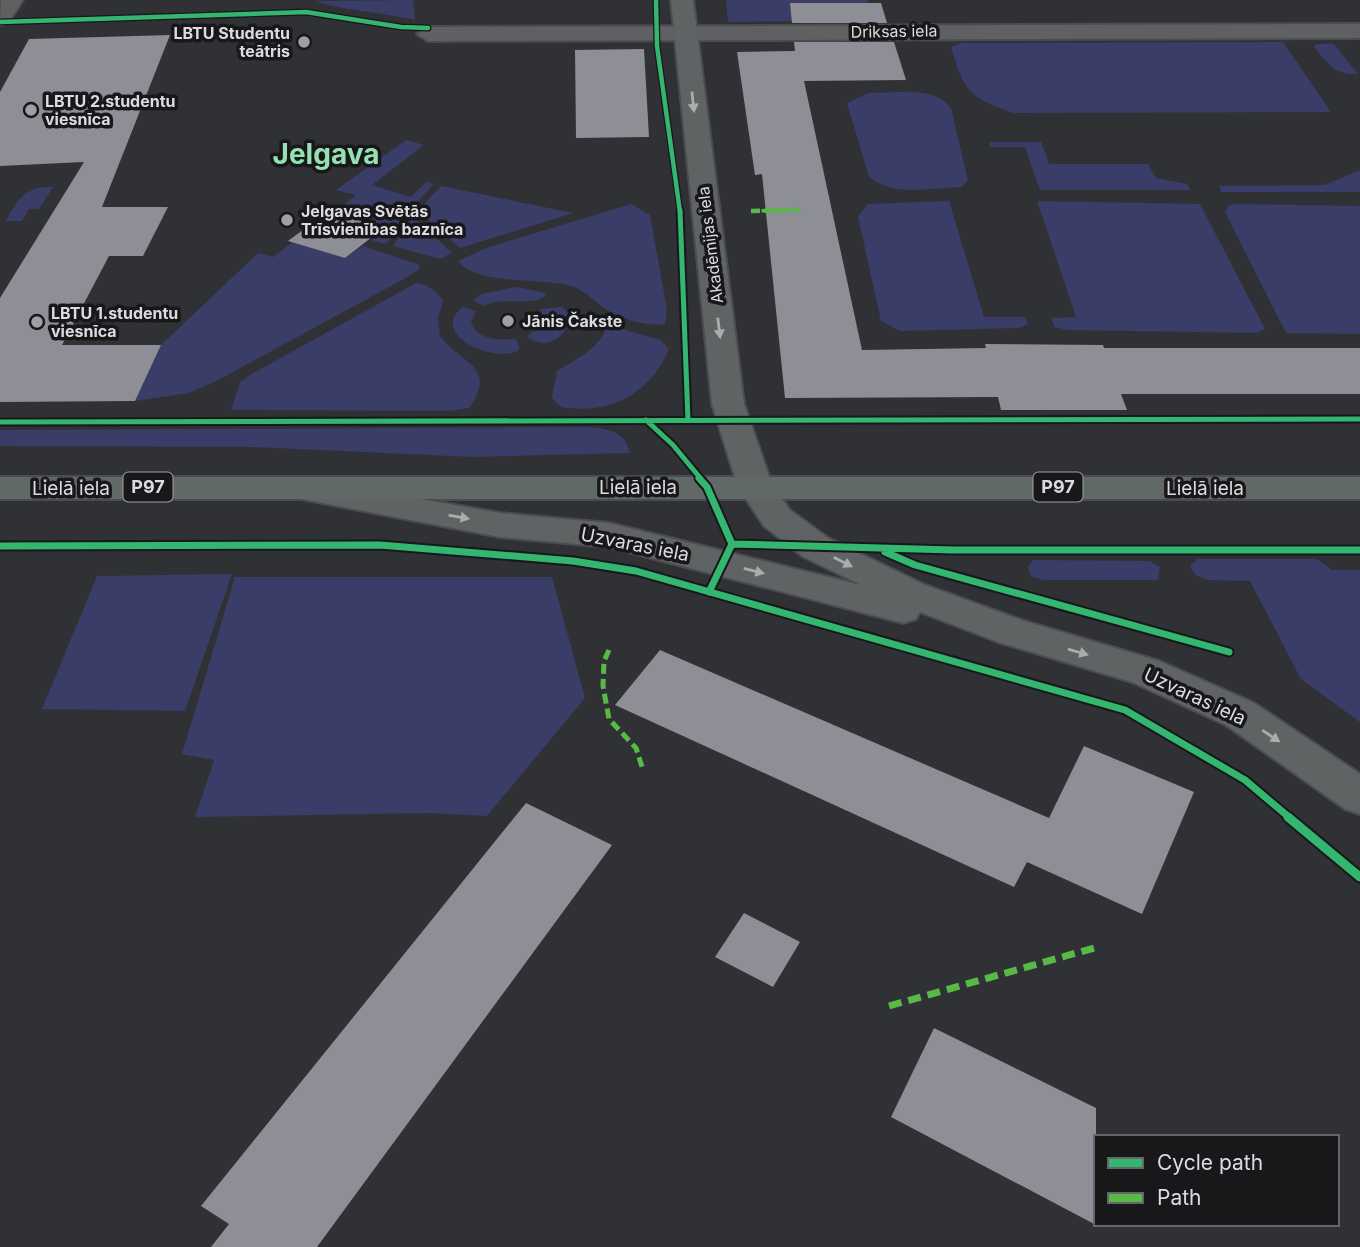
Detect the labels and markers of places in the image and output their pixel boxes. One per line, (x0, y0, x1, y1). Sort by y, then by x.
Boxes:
place label: LBTU Studentu teātris (173, 23, 290, 61)
marker: LBTU Studentu teātris (296, 34, 312, 50)
place label: LBTU 2.studentu viesnīca (45, 91, 176, 129)
marker: LBTU 2.studentu viesnīca (23, 102, 39, 118)
place label: Jelgavas Svētās Trīsvienības baznīca (301, 201, 463, 239)
marker: Jelgavas Svētās Trīsvienības baznīca (279, 212, 295, 228)
place label: LBTU 1.studentu viesnīca (51, 303, 178, 341)
place label: Jānis Čakste (522, 311, 622, 331)
marker: Jānis Čakste (500, 313, 516, 329)
marker: LBTU 1.studentu viesnīca (29, 314, 45, 330)

